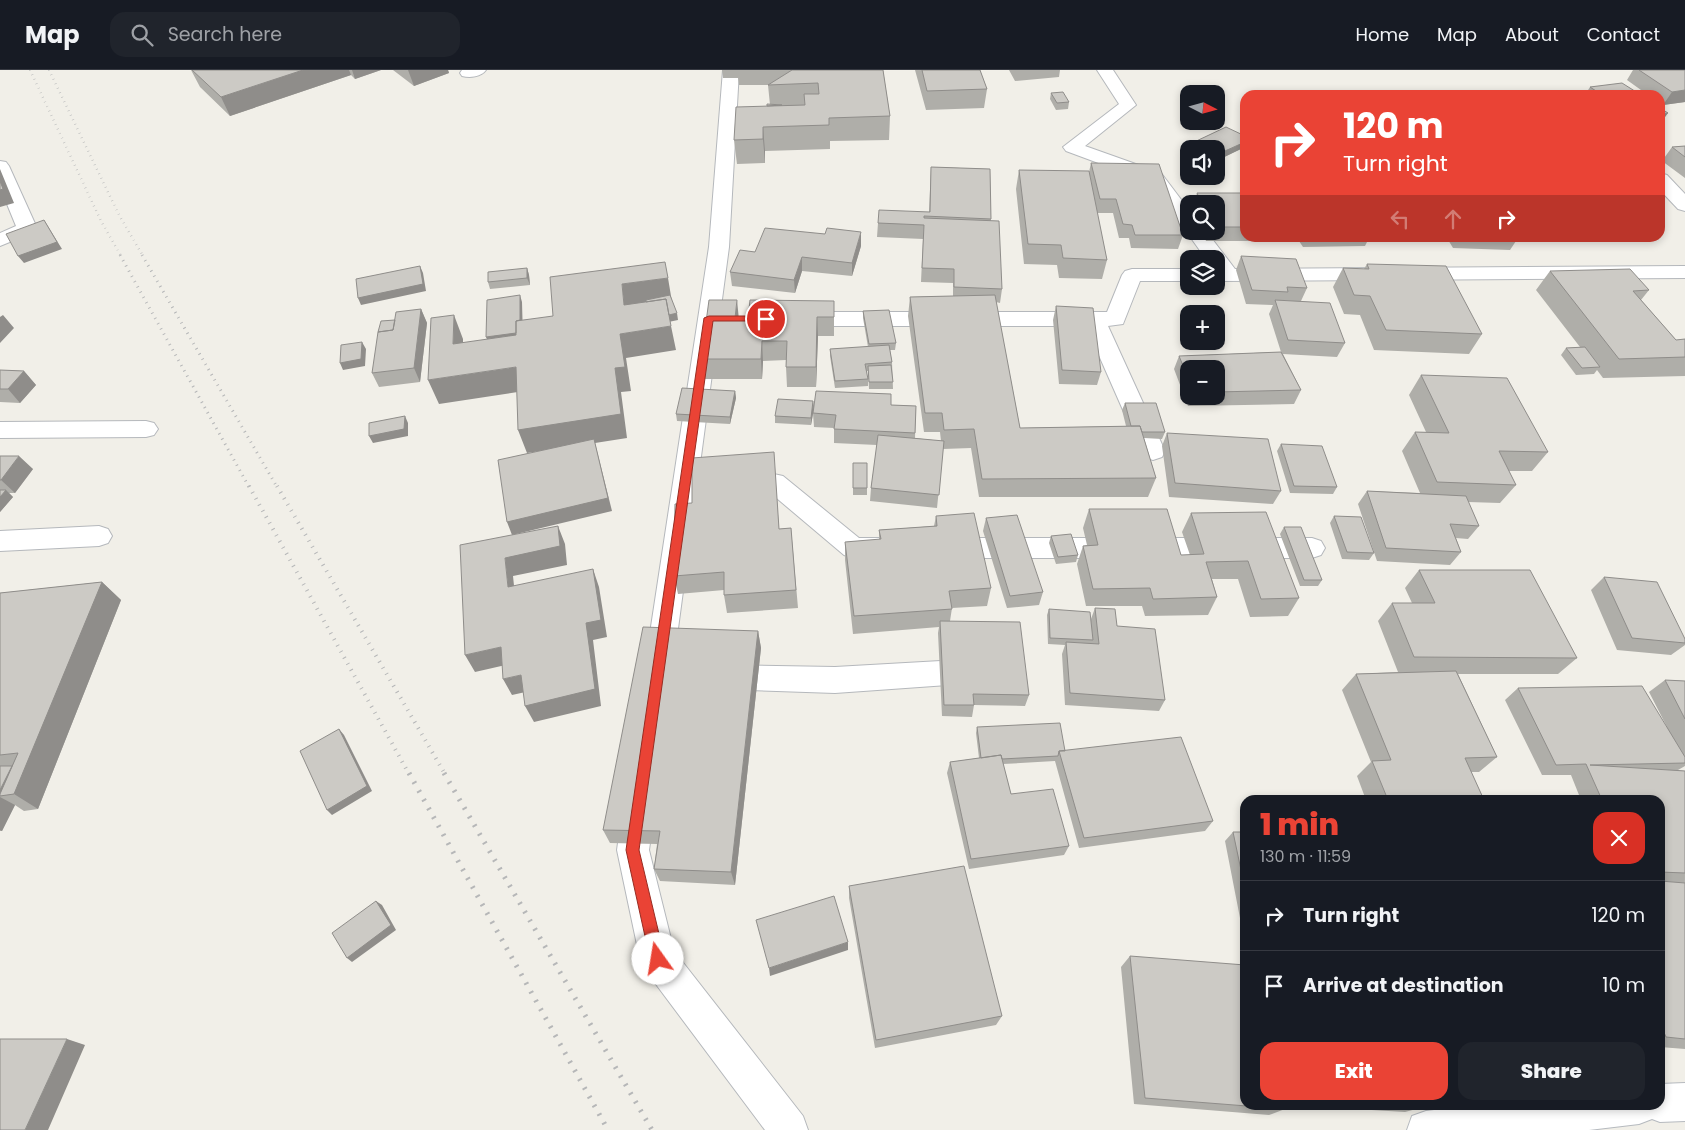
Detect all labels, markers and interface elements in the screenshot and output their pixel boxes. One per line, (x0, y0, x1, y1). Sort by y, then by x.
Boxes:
search box (110, 12, 460, 57)
text: Map (25, 18, 80, 51)
icon: search (128, 21, 156, 49)
text: Search here (168, 21, 282, 48)
text: Home (1355, 22, 1409, 47)
text: Map (1437, 22, 1477, 47)
text: About (1505, 22, 1559, 47)
text: Contact (1587, 22, 1660, 47)
north arrow (1180, 85, 1225, 130)
map controls (1180, 85, 1225, 405)
text: 120 m (1343, 101, 1443, 150)
icon: right (1260, 110, 1325, 175)
button: sound (1180, 140, 1225, 185)
text: Turn right (1343, 148, 1448, 179)
button: search (1180, 195, 1225, 240)
icon: left (1386, 205, 1414, 233)
icon: ahead (1439, 205, 1467, 233)
icon: right (1492, 205, 1520, 233)
button: layers (1180, 250, 1225, 295)
pin (745, 298, 787, 340)
icon: arrive (752, 305, 780, 333)
button: + (1180, 305, 1225, 350)
button: − (1180, 360, 1225, 405)
text: 1 min (1260, 803, 1339, 846)
button: close (1593, 812, 1645, 864)
text: 130 m · 11:59 (1260, 845, 1351, 868)
icon: right (1260, 902, 1288, 930)
text: Turn right (1303, 902, 1399, 929)
text: 120 m (1591, 902, 1645, 929)
position arrow (631, 932, 683, 984)
icon: arrive (1260, 972, 1288, 1000)
text: Arrive at destination (1303, 972, 1504, 999)
text: 10 m (1602, 972, 1645, 999)
button: Exit (1260, 1042, 1448, 1100)
button: Share (1458, 1042, 1645, 1100)

